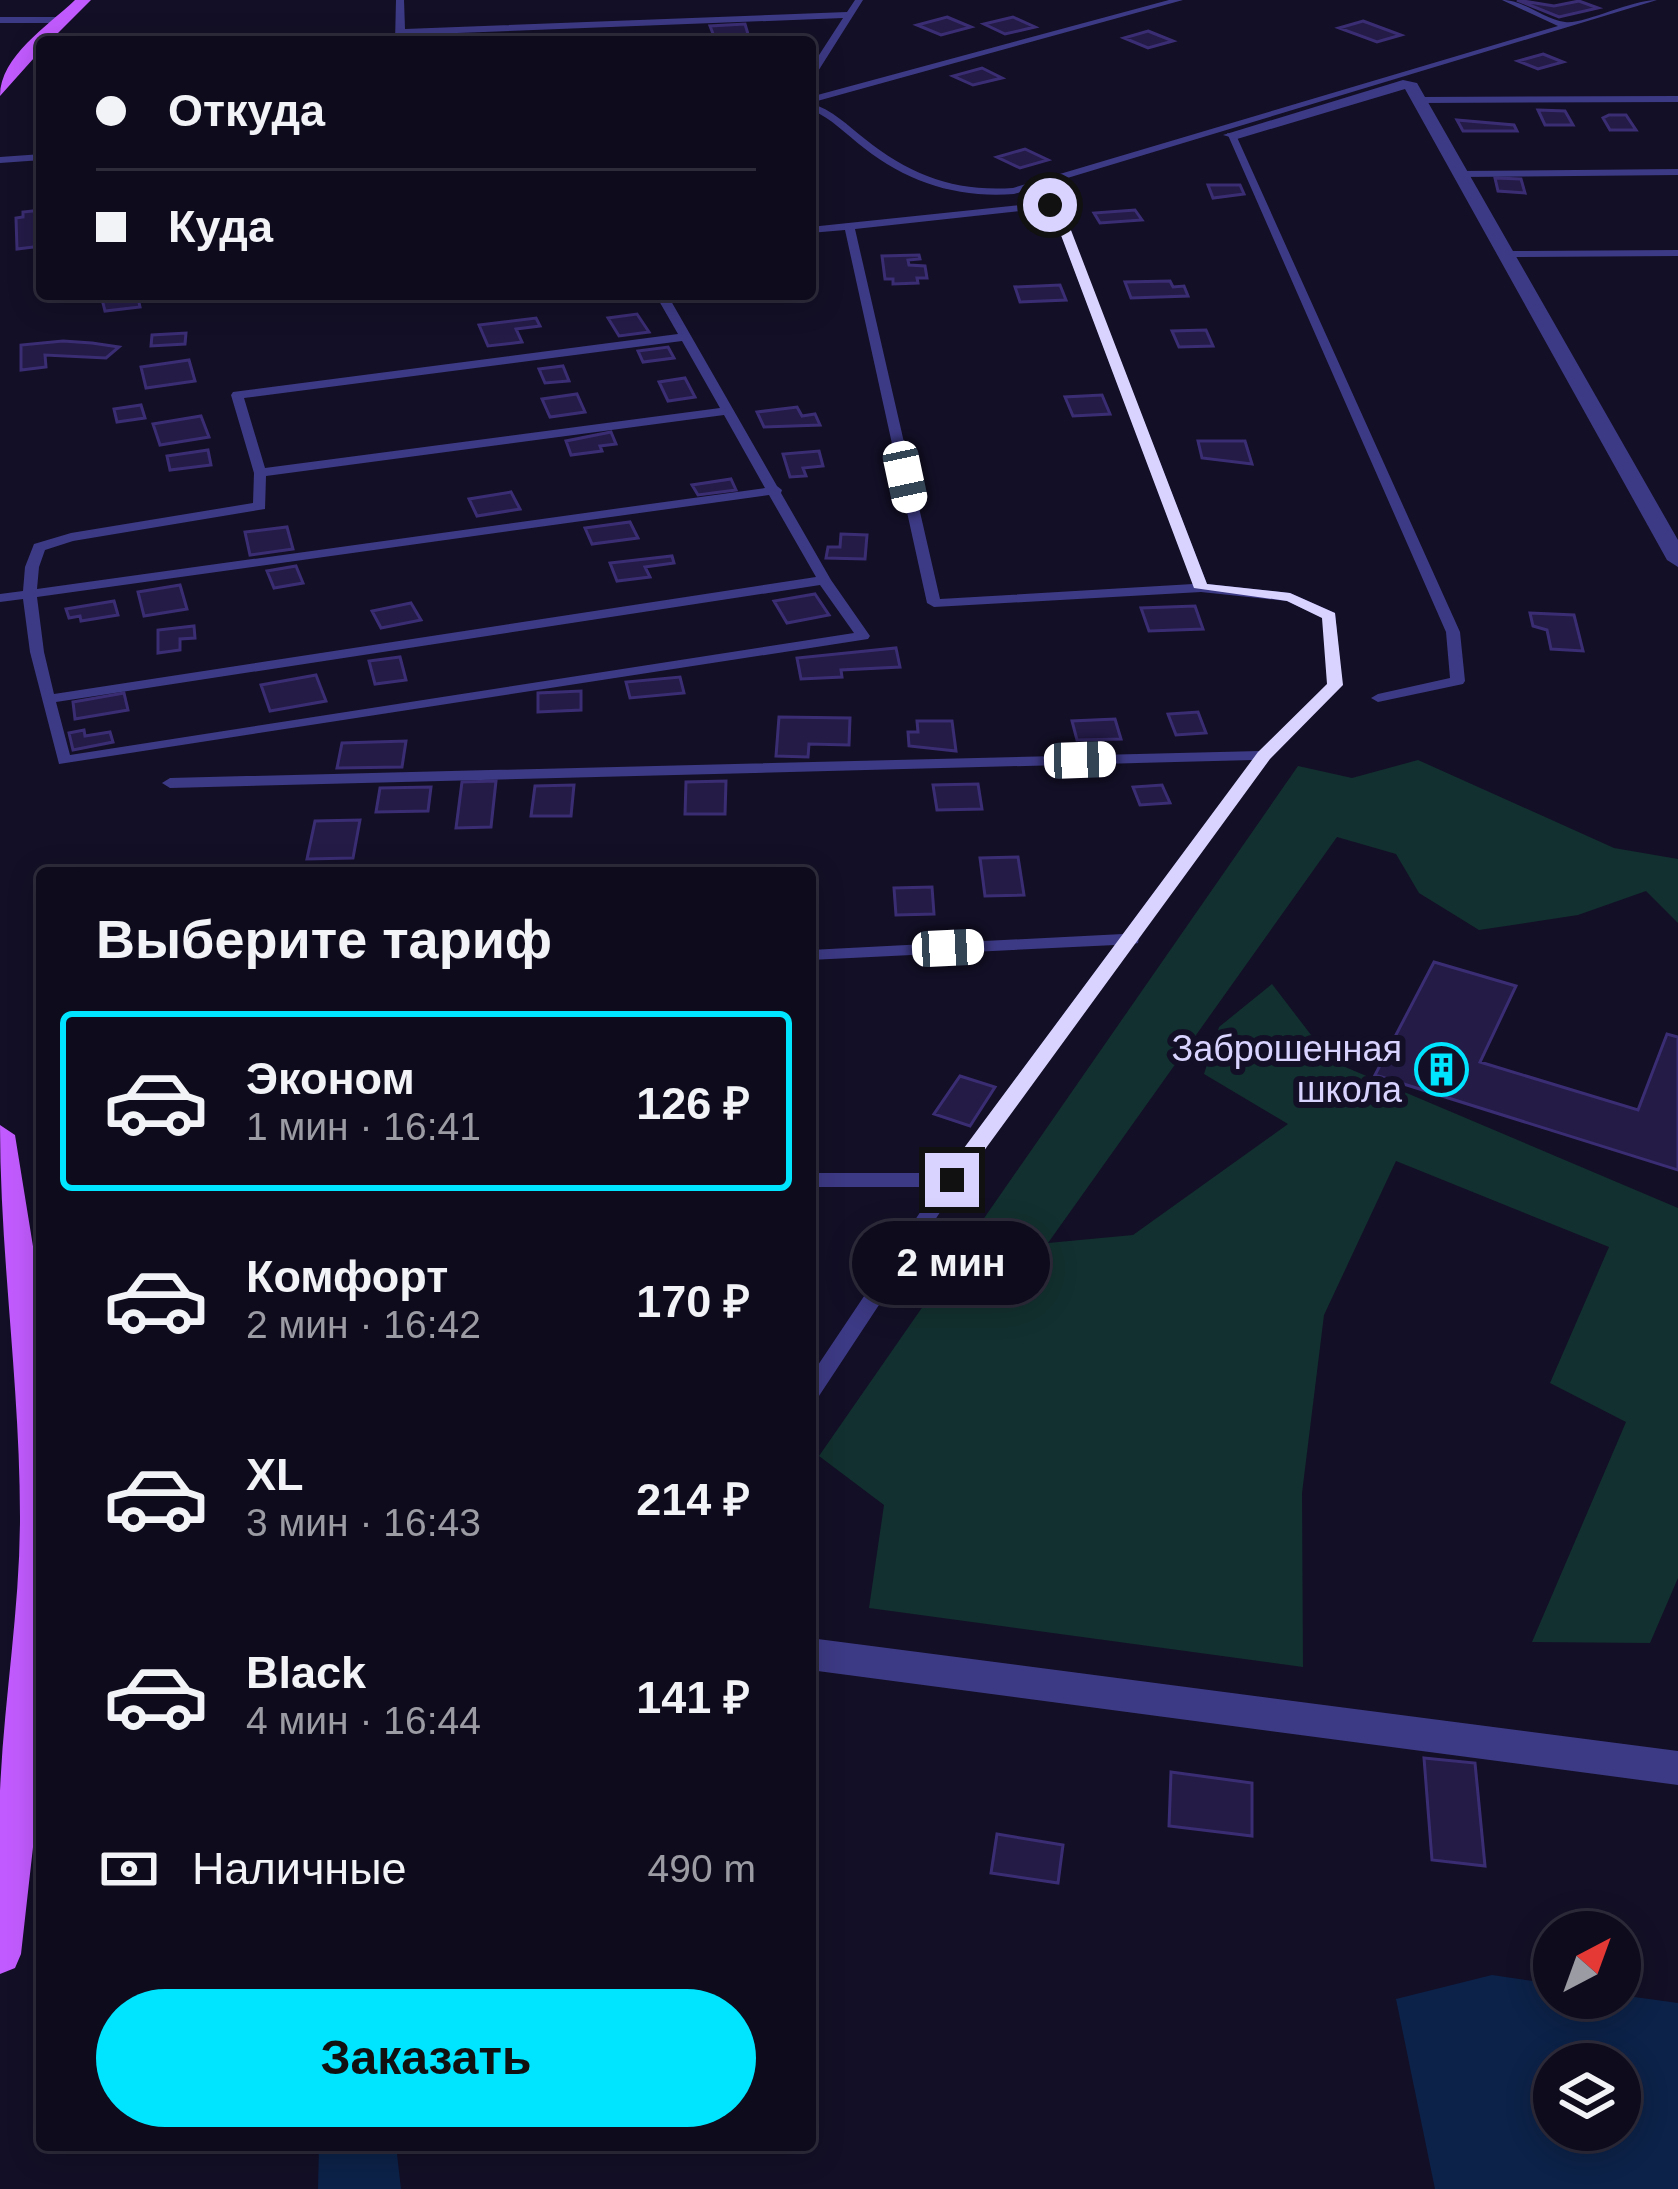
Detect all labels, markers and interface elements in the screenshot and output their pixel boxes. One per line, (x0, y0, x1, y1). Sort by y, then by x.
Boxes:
text: Откуда (168, 85, 325, 136)
route start (1023, 178, 1077, 232)
text: Куда (168, 201, 273, 252)
car (880, 438, 930, 516)
car (1043, 741, 1117, 779)
text: Выберите тариф (96, 909, 552, 969)
car (911, 928, 985, 968)
place label: Заброшенная школа (1171, 1028, 1403, 1110)
building icon: Заброшенная школа (1413, 1041, 1469, 1097)
icon: car (102, 1047, 210, 1155)
text: Эконом (246, 1053, 415, 1104)
text: 126 ₽ (636, 1078, 750, 1129)
text: 1 мин · 16:41 (246, 1105, 481, 1148)
route end (925, 1153, 979, 1207)
callout: 2 мин (853, 1222, 1051, 1306)
text: 2 мин (897, 1241, 1005, 1284)
icon: car (102, 1245, 210, 1353)
text: Комфорт (246, 1251, 448, 1302)
text: 170 ₽ (636, 1276, 750, 1327)
text: 2 мин · 16:42 (246, 1303, 481, 1346)
icon: car (102, 1443, 210, 1551)
text: XL (246, 1449, 304, 1500)
text: 214 ₽ (636, 1474, 750, 1525)
text: 3 мин · 16:43 (246, 1501, 481, 1544)
icon: car (102, 1641, 210, 1749)
text: Black (246, 1647, 366, 1698)
text: 141 ₽ (636, 1672, 750, 1723)
text: 4 мин · 16:44 (246, 1699, 481, 1742)
icon: cash (96, 1836, 162, 1902)
text: Наличные (192, 1843, 407, 1894)
text: 490 m (648, 1847, 756, 1890)
north arrow (1533, 1911, 1641, 2019)
map controls (1533, 1911, 1641, 2151)
button: Заказать (96, 1989, 756, 2127)
button: layers (1533, 2043, 1641, 2151)

